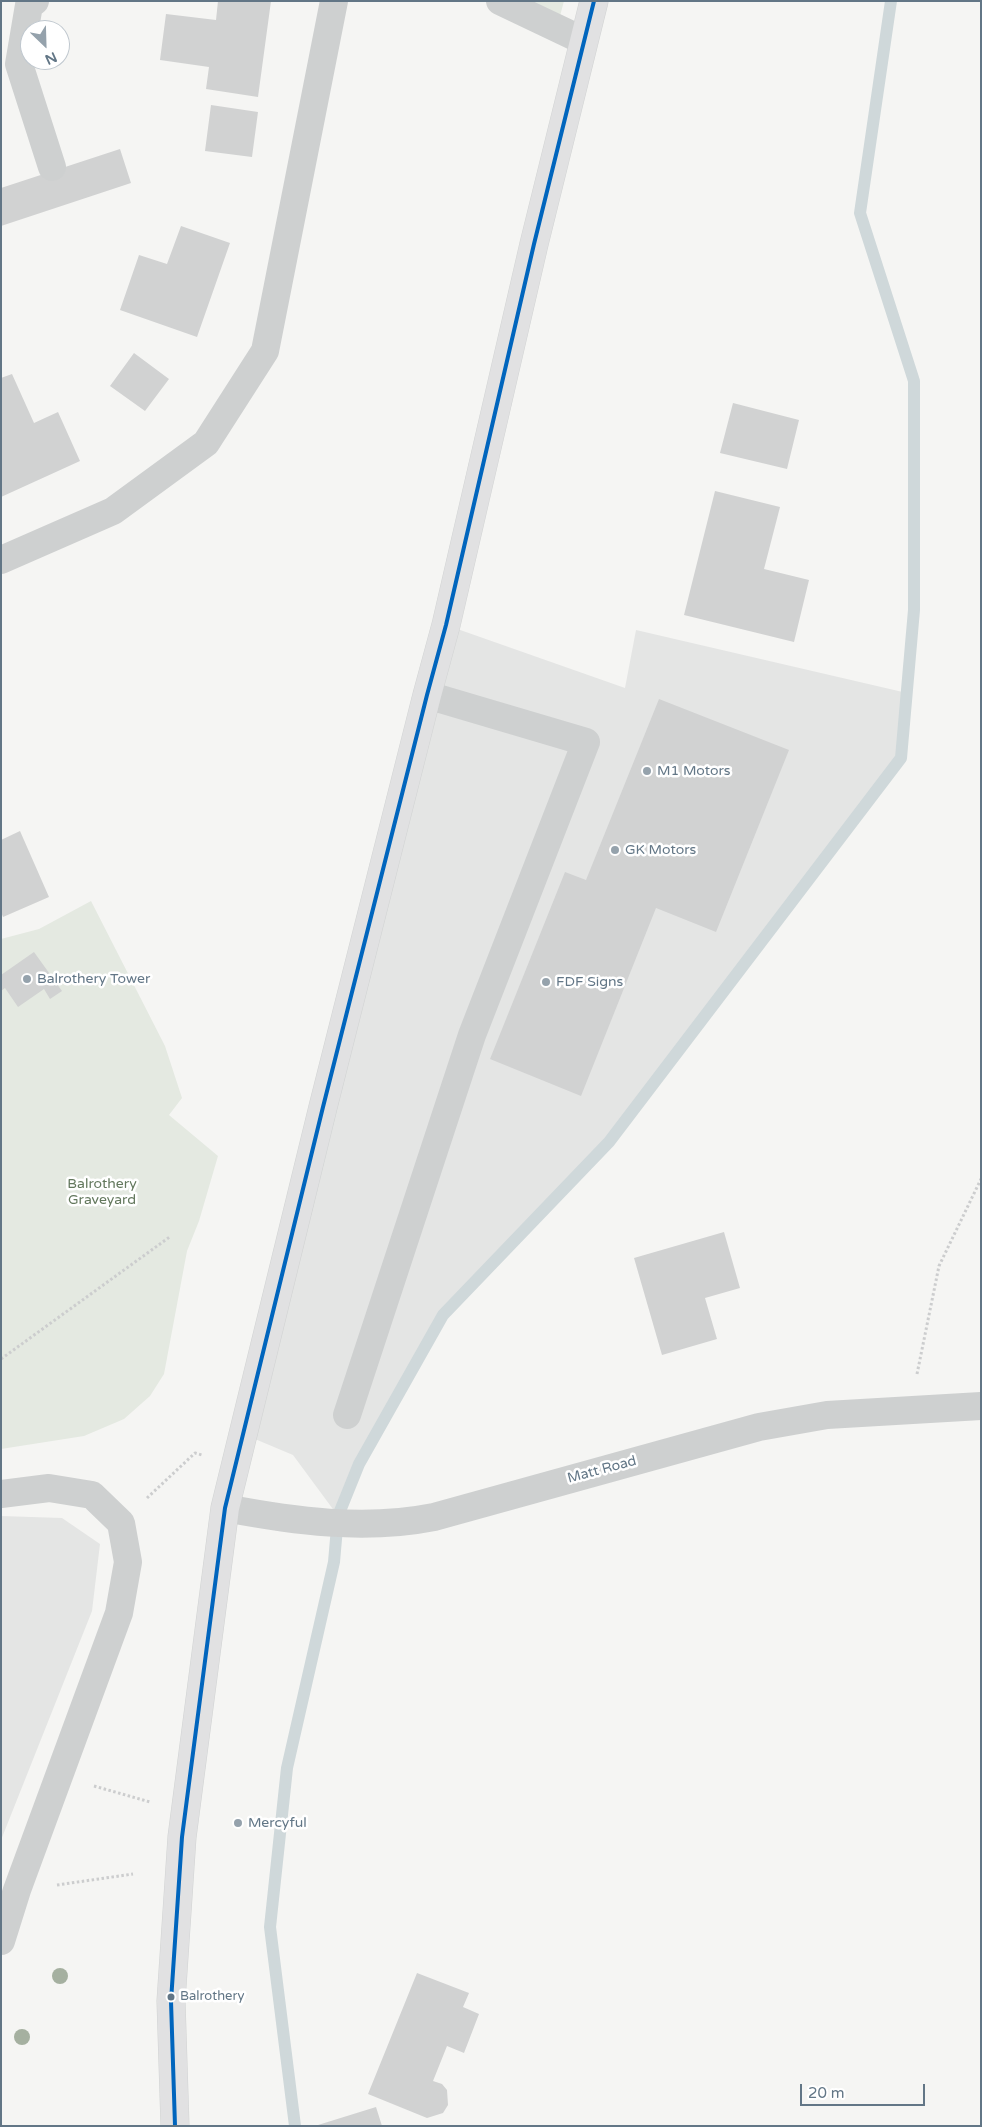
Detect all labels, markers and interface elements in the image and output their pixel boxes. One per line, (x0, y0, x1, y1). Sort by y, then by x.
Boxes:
north arrow (20, 20, 70, 70)
text: N (42, 48, 59, 68)
place label: M1 Motors (657, 763, 731, 779)
marker: M1 Motors (641, 765, 653, 777)
place label: GK Motors (625, 842, 696, 858)
marker: GK Motors (609, 844, 621, 856)
place label: Balrothery Tower (37, 971, 150, 987)
marker: Balrothery Tower (21, 973, 33, 985)
place label: FDF Signs (556, 974, 623, 990)
marker: FDF Signs (540, 976, 552, 988)
park label: Balrothery Graveyard (67, 1176, 137, 1208)
street label: Matt Road (566, 1453, 638, 1487)
place label: Mercyful (248, 1815, 307, 1831)
marker: Mercyful (232, 1817, 244, 1829)
place label: Balrothery (180, 1989, 244, 2005)
marker: Balrothery (166, 1992, 176, 2002)
scale bar (802, 2074, 927, 2106)
text: 20 m (808, 2084, 845, 2102)

